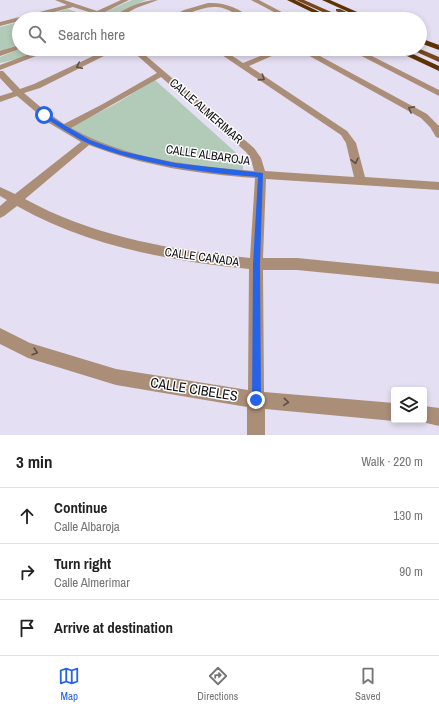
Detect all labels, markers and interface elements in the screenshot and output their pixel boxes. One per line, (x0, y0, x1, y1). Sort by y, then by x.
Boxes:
search box (12, 12, 427, 56)
icon: search (26, 23, 48, 45)
text: Search here (58, 24, 125, 45)
one-way arrow (76, 61, 84, 69)
one-way arrow (257, 73, 264, 80)
street label: CALLE ALMERIMAR (166, 75, 246, 147)
route start (35, 106, 53, 124)
one-way arrow (408, 107, 416, 114)
street label: CALLE ALBAROJA (165, 141, 252, 169)
one-way arrow (351, 158, 359, 164)
street label: CALLE CAÑADA (164, 244, 241, 270)
one-way arrow (32, 347, 39, 356)
street label: CALLE CIBELES (149, 373, 239, 405)
map controls (391, 387, 427, 423)
button: layers (391, 387, 427, 423)
route end (247, 391, 265, 409)
one-way arrow (283, 398, 289, 407)
text: 3 min (16, 450, 52, 473)
text: Walk · 220 m (361, 453, 423, 470)
text: Continue (54, 497, 107, 518)
icon: ahead (16, 505, 38, 527)
text: 130 m (393, 507, 423, 524)
text: Calle Albaroja (54, 518, 120, 535)
text: Turn right (54, 553, 111, 574)
icon: right (16, 561, 38, 583)
text: 90 m (399, 563, 423, 580)
text: Calle Almerimar (54, 574, 130, 591)
icon: arrive (16, 617, 38, 639)
text: Arrive at destination (54, 617, 173, 638)
tab: Map (58, 665, 80, 703)
tab: Directions (197, 665, 238, 703)
tab: Saved (355, 665, 381, 703)

